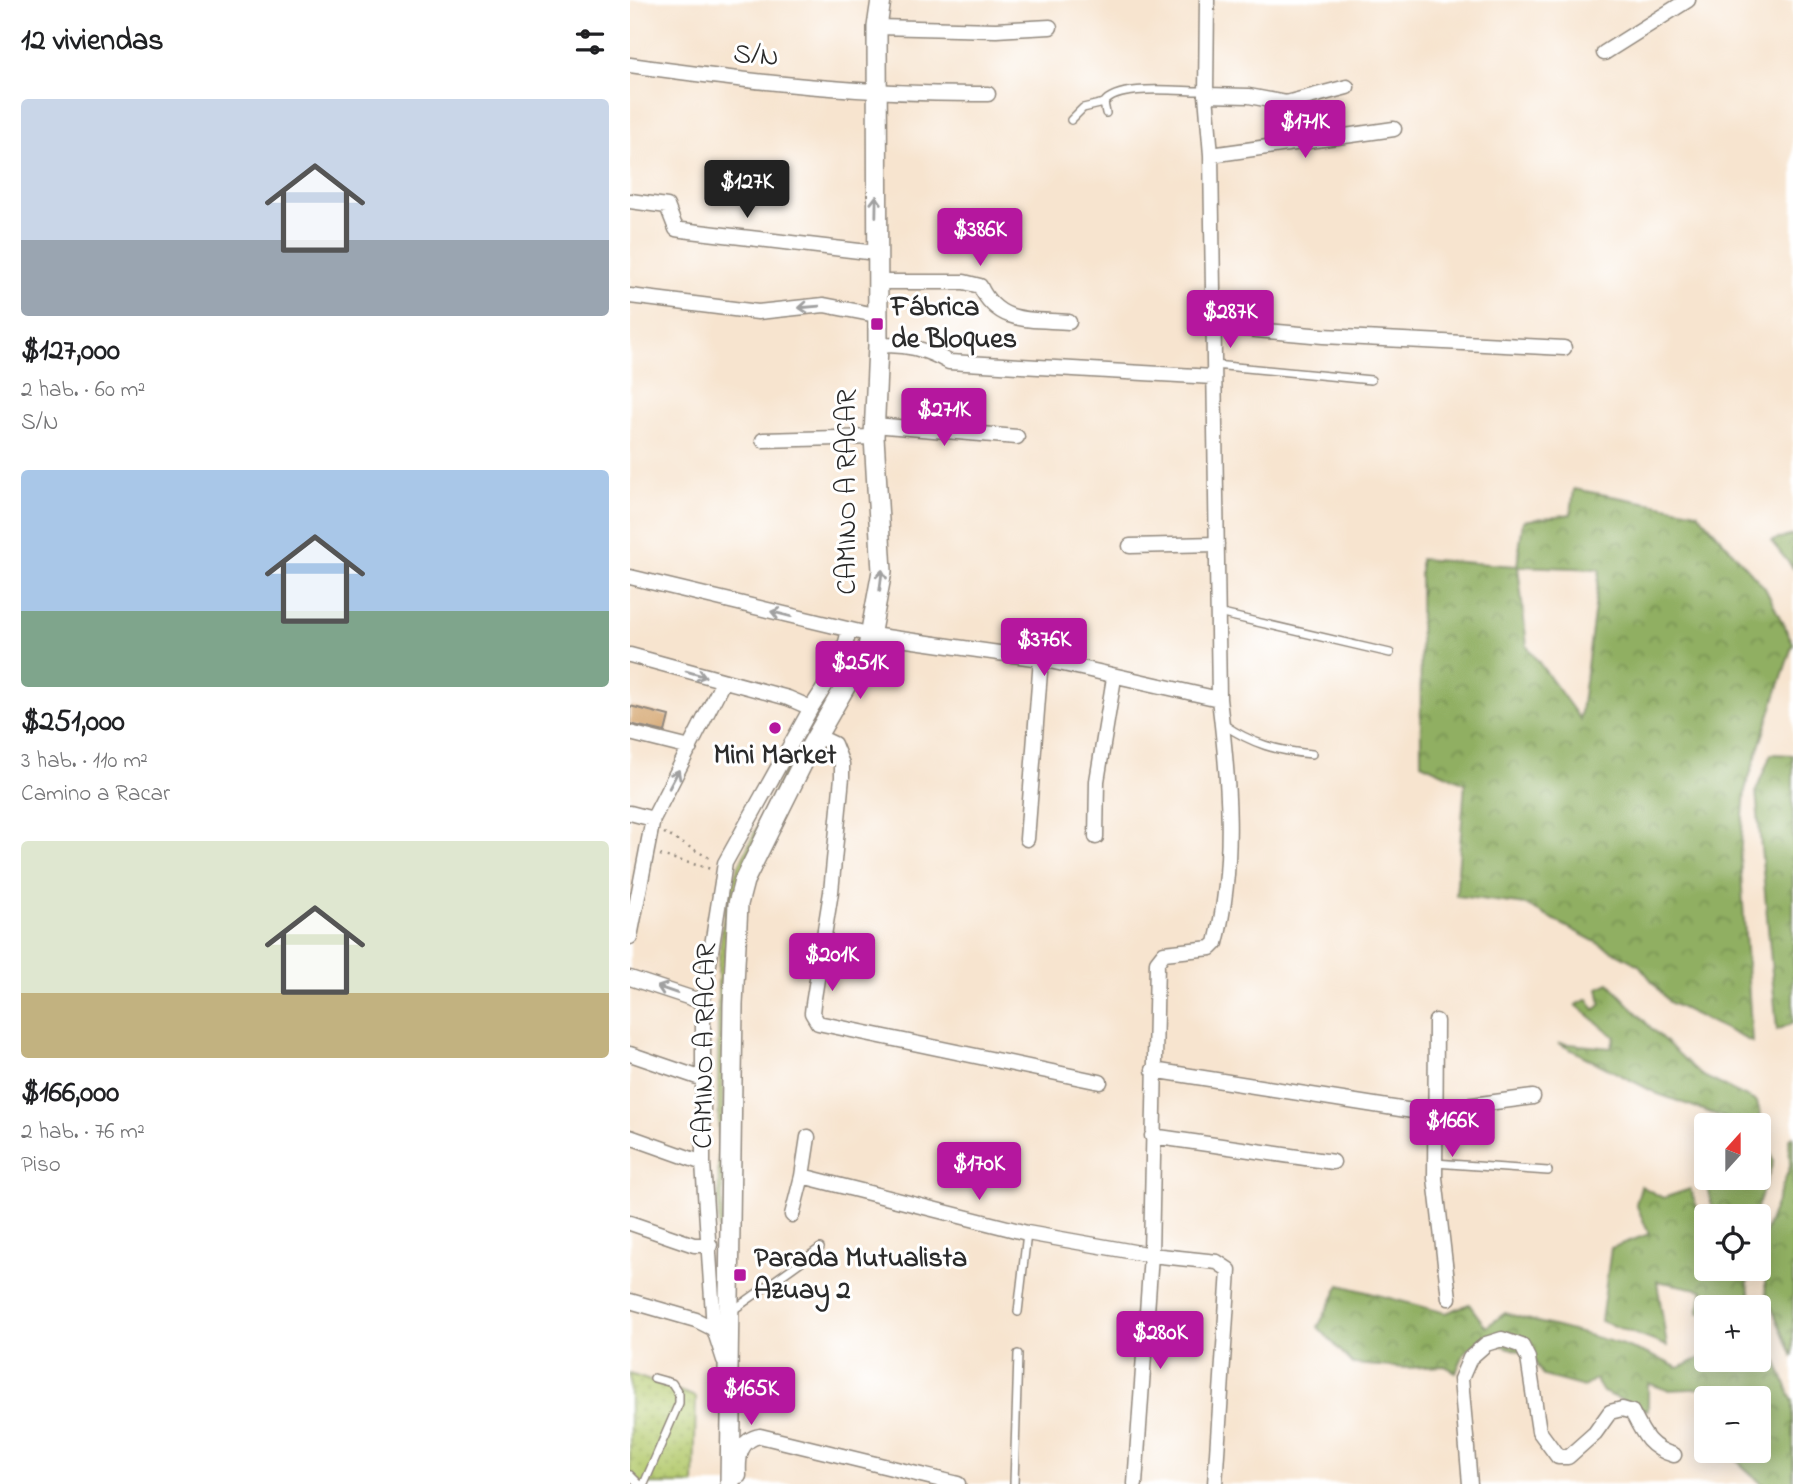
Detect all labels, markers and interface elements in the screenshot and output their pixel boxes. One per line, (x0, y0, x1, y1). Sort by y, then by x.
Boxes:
text: 12 viviendas (21, 20, 163, 64)
icon: filters (571, 23, 609, 61)
street label: S/N (732, 35, 780, 79)
pin: $171K (1256, 100, 1354, 160)
text: $171K (1280, 106, 1330, 139)
icon: home (252, 145, 378, 271)
pin: $127K (698, 160, 796, 220)
text: $127K (720, 166, 774, 199)
one-way arrow (869, 195, 883, 218)
pin: $386K (931, 208, 1029, 268)
text: $386K (953, 214, 1007, 247)
place label: Fábrica de Bloques (889, 288, 1017, 361)
pin: $287K (1181, 290, 1279, 350)
text: $287K (1203, 296, 1257, 329)
one-way arrow (798, 301, 821, 314)
marker: Fábrica de Bloques (869, 316, 885, 332)
text: $127,000 (21, 330, 120, 374)
text: 2 hab. · 60 m² (21, 374, 145, 407)
pin: $271K (895, 388, 993, 448)
street label: CAMINO A RACAR (828, 389, 869, 595)
text: $271K (917, 394, 971, 427)
text: S/N (21, 407, 58, 440)
icon: home (252, 516, 378, 642)
one-way arrow (874, 569, 887, 592)
one-way arrow (770, 607, 793, 620)
pin: $376K (995, 618, 1093, 678)
text: $376K (1017, 624, 1071, 657)
pin: $251K (811, 642, 909, 701)
text: $251K (832, 647, 888, 680)
one-way arrow (684, 668, 706, 681)
text: $251,000 (21, 701, 125, 745)
marker: Mini Market (767, 720, 783, 736)
place label: Mini Market (714, 736, 837, 777)
text: 3 hab. · 110 m² (21, 745, 148, 778)
one-way arrow (668, 769, 682, 789)
text: Camino a Racar (21, 778, 170, 811)
icon: home (252, 887, 378, 1013)
pin: $201K (783, 934, 881, 993)
text: $201K (805, 939, 859, 972)
street label: CAMINO A RACAR (684, 942, 728, 1149)
one-way arrow (656, 983, 678, 995)
text: $166,000 (21, 1072, 119, 1116)
pin: $166K (1403, 1100, 1501, 1159)
text: $166K (1426, 1105, 1478, 1138)
north arrow (1694, 1113, 1771, 1190)
map controls (1694, 1113, 1771, 1463)
text: 2 hab. · 76 m² (21, 1116, 145, 1149)
pin: $170K (930, 1142, 1028, 1202)
text: $170K (953, 1148, 1005, 1181)
text: Piso (21, 1149, 61, 1182)
button: locate (1694, 1204, 1771, 1281)
place label: Parada Mutualista Azuay 2 (754, 1239, 967, 1312)
marker: Parada Mutualista Azuay 2 (732, 1267, 748, 1283)
button: + (1694, 1295, 1771, 1372)
pin: $280K (1111, 1312, 1209, 1371)
text: $280K (1132, 1317, 1188, 1350)
pin: $165K (702, 1368, 800, 1427)
text: $165K (723, 1373, 779, 1406)
button: − (1694, 1386, 1771, 1463)

